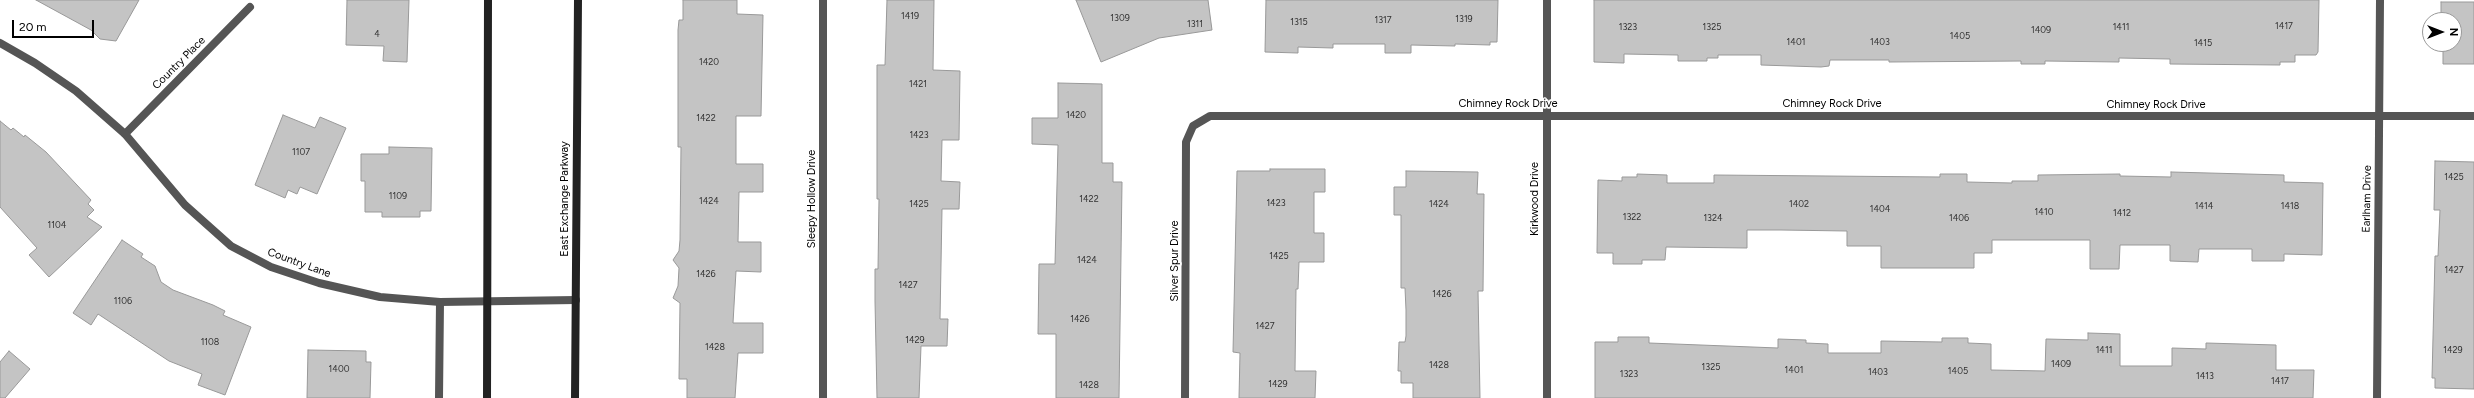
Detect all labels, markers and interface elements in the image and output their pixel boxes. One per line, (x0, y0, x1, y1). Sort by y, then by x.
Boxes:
house number: 1419 (901, 11, 919, 21)
scale bar (14, 12, 96, 38)
north arrow (2422, 12, 2462, 52)
house number: 1309 (1110, 13, 1130, 23)
house number: 1319 (1455, 14, 1473, 24)
house number: 1317 (1374, 15, 1392, 25)
house number: 1315 (1290, 17, 1308, 27)
house number: 1311 (1187, 19, 1203, 29)
text: 20 m (19, 20, 47, 34)
house number: 1417 (2275, 21, 2293, 31)
house number: 1323 (1619, 22, 1637, 32)
house number: 1325 (1703, 22, 1721, 32)
house number: 1411 (2113, 22, 2129, 32)
house number: 1409 (2031, 25, 2051, 35)
text: N (2447, 28, 2460, 36)
house number: 4 (374, 29, 380, 39)
house number: 1405 (1950, 31, 1970, 41)
street label: Country Place (150, 34, 208, 92)
house number: 1401 (1787, 37, 1805, 47)
house number: 1403 (1870, 37, 1890, 47)
house number: 1415 (2194, 38, 2212, 48)
house number: 1420 (699, 57, 719, 67)
house number: 1421 (909, 79, 927, 89)
street label: Chimney Rock Drive (1458, 97, 1558, 111)
street label: Chimney Rock Drive (1782, 97, 1882, 111)
street label: Chimney Rock Drive (2106, 98, 2206, 112)
house number: 1420 (1066, 110, 1086, 120)
house number: 1422 (696, 113, 716, 123)
house number: 1423 (909, 130, 929, 140)
street label: East Exchange Parkway (558, 141, 572, 257)
house number: 1107 (292, 147, 310, 157)
street label: Sleepy Hollow Drive (805, 150, 819, 248)
street label: Kirkwood Drive (1528, 162, 1542, 236)
street label: Earlham Drive (2360, 165, 2374, 233)
house number: 1425 (2444, 172, 2464, 182)
house number: 1109 (389, 191, 407, 201)
house number: 1422 (1079, 194, 1099, 204)
house number: 1424 (699, 196, 719, 206)
house number: 1423 (1266, 198, 1286, 208)
house number: 1425 (909, 199, 929, 209)
house number: 1424 (1429, 199, 1449, 209)
house number: 1402 (1789, 199, 1809, 209)
house number: 1414 (2195, 201, 2213, 211)
house number: 1418 (2281, 201, 2299, 211)
house number: 1404 (1870, 204, 1890, 214)
house number: 1410 (2035, 207, 2053, 217)
house number: 1412 (2113, 208, 2131, 218)
house number: 1322 (1623, 212, 1641, 222)
house number: 1324 (1703, 213, 1723, 223)
house number: 1406 (1949, 213, 1969, 223)
house number: 1104 (48, 220, 66, 230)
street label: Silver Spur Drive (1168, 220, 1182, 302)
street label: Country Lane (266, 245, 332, 281)
house number: 1425 (1269, 251, 1289, 261)
house number: 1424 (1077, 255, 1097, 265)
house number: 1427 (2444, 265, 2464, 275)
house number: 1426 (696, 269, 716, 279)
house number: 1427 (898, 280, 918, 290)
house number: 1426 (1432, 289, 1452, 299)
house number: 1106 (114, 296, 132, 306)
house number: 1426 (1070, 314, 1090, 324)
house number: 1427 (1255, 321, 1275, 331)
house number: 1429 (905, 335, 925, 345)
house number: 1108 (201, 337, 219, 347)
house number: 1428 (705, 342, 725, 352)
house number: 1411 (2096, 345, 2112, 355)
house number: 1429 (2443, 345, 2463, 355)
house number: 1409 (2051, 359, 2071, 369)
house number: 1428 (1429, 360, 1449, 370)
house number: 1325 (1702, 362, 1720, 372)
house number: 1400 (329, 364, 349, 374)
house number: 1401 (1785, 365, 1803, 375)
house number: 1405 (1948, 366, 1968, 376)
house number: 1403 (1868, 367, 1888, 377)
house number: 1323 (1620, 369, 1638, 379)
house number: 1413 (2196, 371, 2214, 381)
house number: 1417 (2271, 376, 2289, 386)
house number: 1429 (1268, 379, 1288, 389)
house number: 1428 (1079, 380, 1099, 390)

